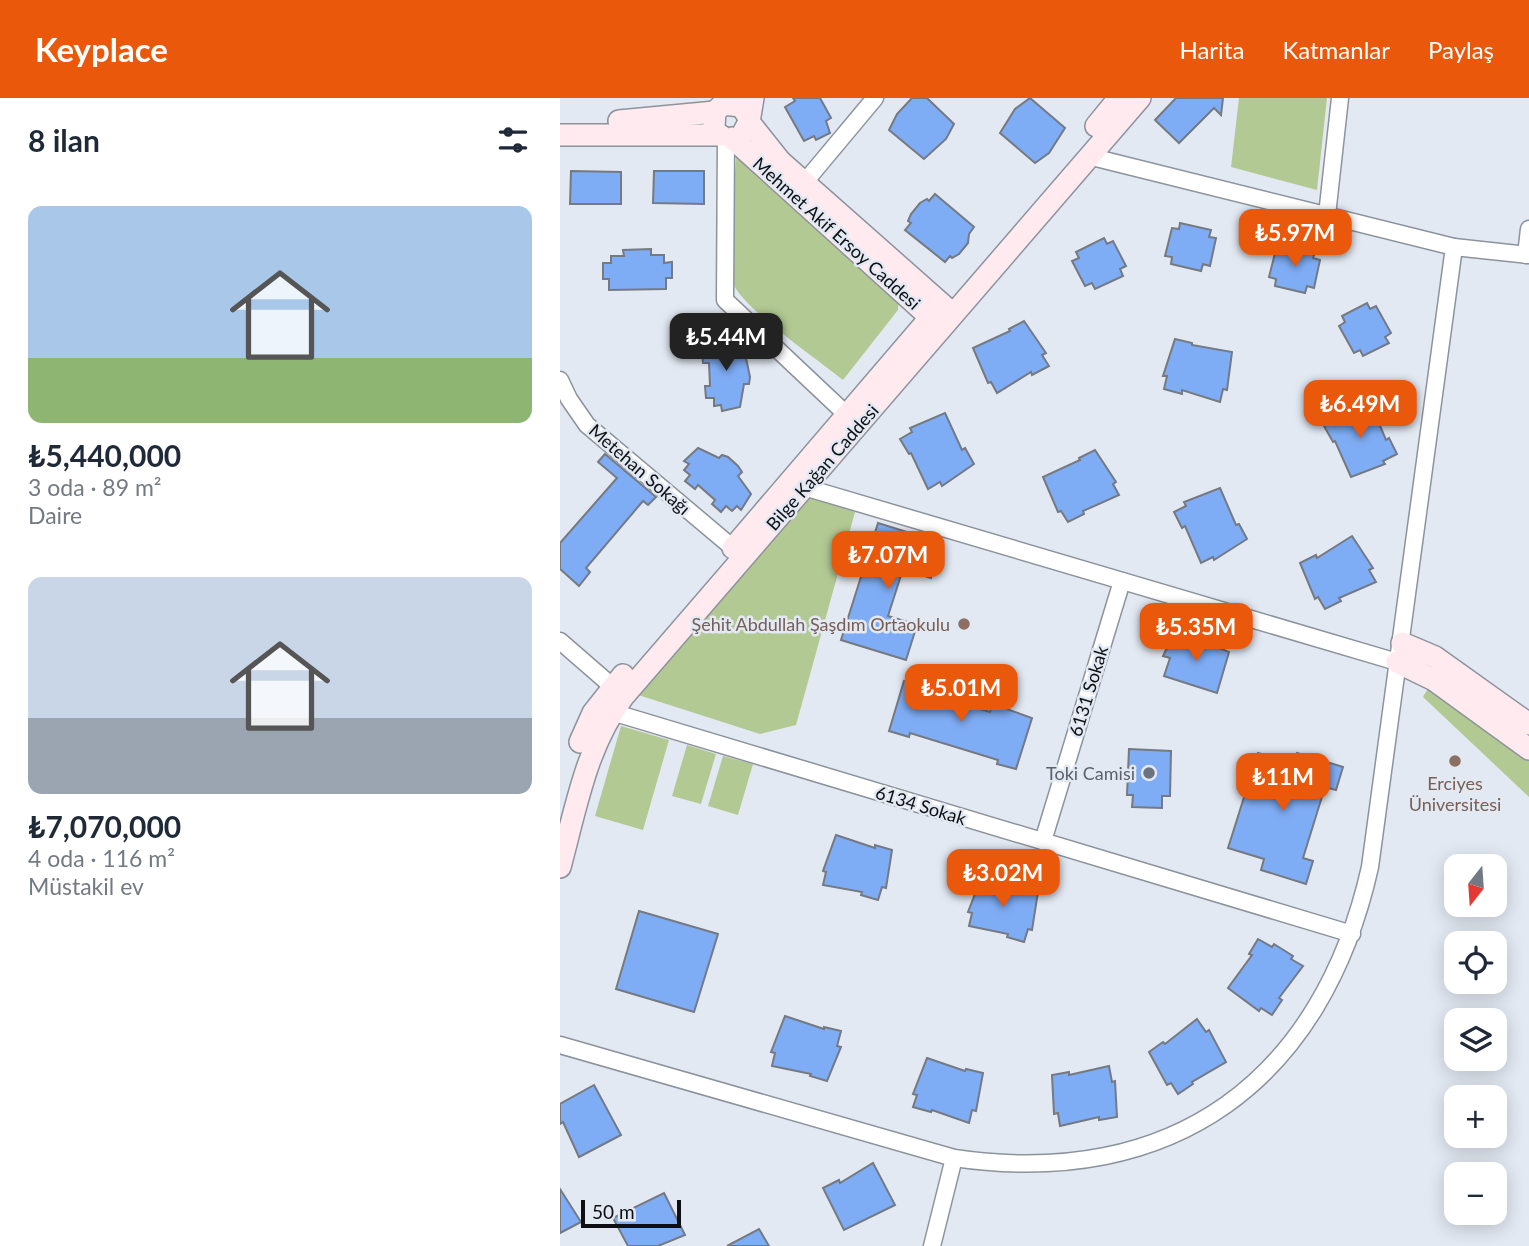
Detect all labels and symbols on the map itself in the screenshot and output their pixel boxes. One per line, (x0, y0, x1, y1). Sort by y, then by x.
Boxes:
street label: Mehmet Akif Ersoy Caddesi (749, 152, 925, 314)
pin: ₺5.97M (1238, 209, 1352, 269)
pin: ₺5.44M (669, 314, 783, 373)
pin: ₺6.49M (1303, 380, 1417, 440)
street label: Bilge Kağan Caddesi (761, 399, 883, 535)
street label: Metehan Sokağı (585, 419, 695, 519)
pin: ₺7.07M (831, 532, 945, 591)
pin: ₺5.35M (1139, 603, 1253, 663)
place label: Şehit Abdullah Şaşdım Ortaokulu (691, 613, 950, 635)
marker: Şehit Abdullah Şaşdım Ortaokulu (956, 616, 972, 632)
street label: 6131 Sokak (1064, 642, 1112, 739)
pin: ₺5.01M (904, 664, 1018, 724)
marker: Erciyes Üniversitesi (1447, 753, 1463, 769)
pin: ₺11M (1242, 754, 1324, 813)
place label: Toki Camisi (1046, 762, 1135, 784)
marker: Toki Camisi (1141, 765, 1157, 781)
place label: Erciyes Üniversitesi (1409, 772, 1501, 815)
street label: 6134 Sokak (873, 781, 970, 829)
pin: ₺3.02M (946, 850, 1060, 909)
north arrow (1444, 854, 1507, 917)
scale bar (581, 1197, 681, 1229)

